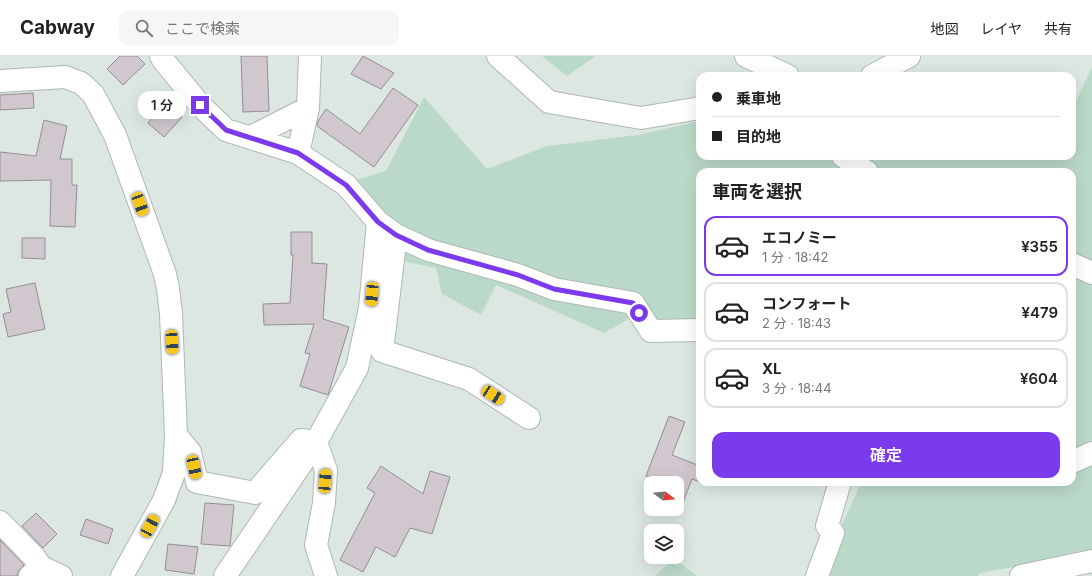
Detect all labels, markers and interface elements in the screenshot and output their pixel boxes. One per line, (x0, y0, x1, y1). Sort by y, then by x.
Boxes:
search box (119, 10, 399, 46)
text: Cabway (20, 16, 95, 39)
icon: search (133, 17, 155, 39)
text: ここで検索 (165, 19, 240, 38)
text: 地図 (930, 20, 958, 37)
text: レイヤ (980, 20, 1022, 37)
text: 共有 (1044, 20, 1072, 37)
text: 乗車地 (736, 89, 781, 108)
callout: 1 分 (138, 91, 186, 119)
route end (191, 96, 209, 114)
text: 1 分 (151, 97, 173, 113)
text: 目的地 (736, 127, 781, 146)
text: 車両を選択 (712, 181, 802, 202)
car (130, 191, 150, 217)
icon: car (714, 228, 750, 264)
text: エコノミー (762, 228, 837, 247)
text: ¥355 (1021, 237, 1058, 256)
text: 1 分 · 18:42 (762, 249, 828, 265)
car (365, 282, 379, 306)
icon: car (714, 294, 750, 330)
text: コンフォート (762, 294, 852, 313)
text: ¥479 (1021, 303, 1058, 322)
route start (630, 304, 648, 322)
text: 2 分 · 18:43 (762, 315, 831, 331)
car (165, 330, 179, 354)
text: XL (762, 359, 782, 378)
icon: car (714, 360, 750, 396)
text: ¥604 (1020, 369, 1058, 388)
text: 3 分 · 18:44 (762, 380, 832, 396)
car (480, 383, 506, 407)
button: 確定 (712, 432, 1060, 478)
car (186, 454, 202, 480)
car (318, 469, 332, 493)
north arrow (644, 476, 684, 516)
map controls (644, 476, 684, 564)
car (139, 513, 161, 539)
button: layers (644, 524, 684, 564)

